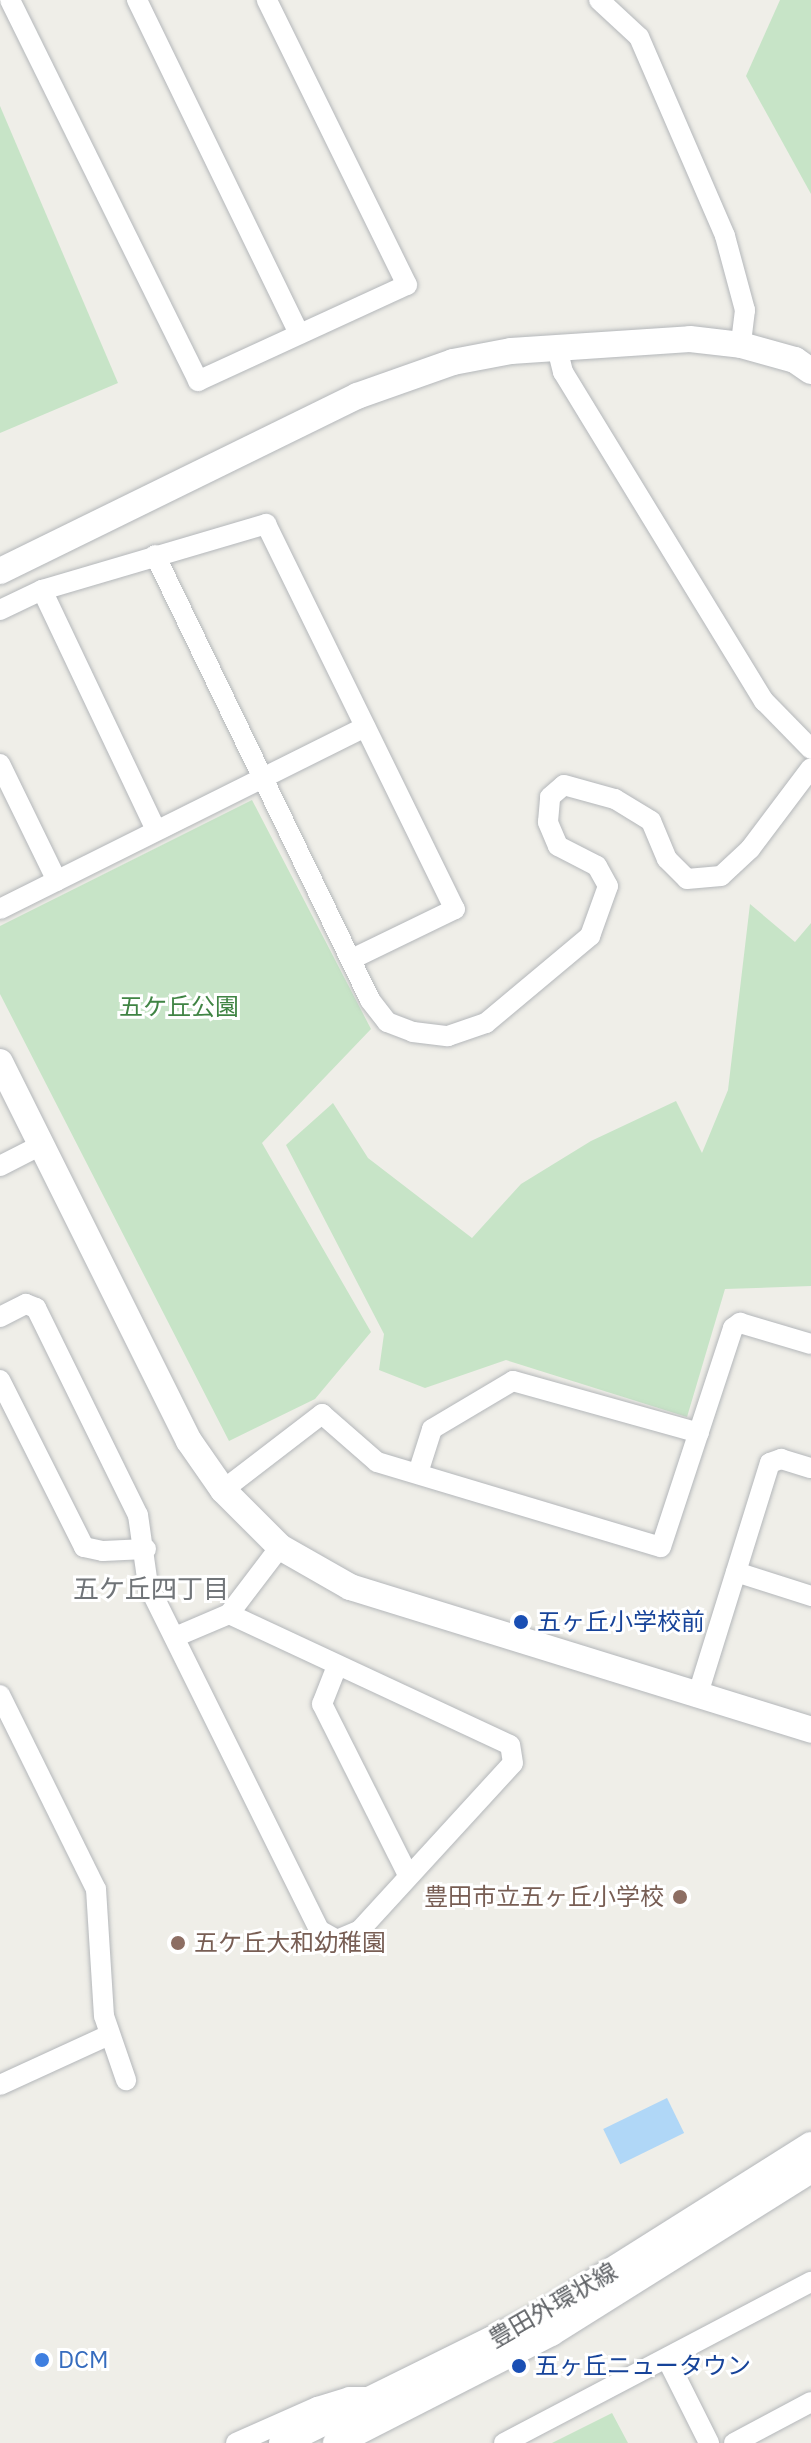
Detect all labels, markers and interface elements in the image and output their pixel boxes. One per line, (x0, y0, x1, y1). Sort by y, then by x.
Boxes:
park label: 五ケ丘公園 (119, 993, 239, 1021)
district label: 五ケ丘四丁目 (73, 1573, 229, 1605)
place label: 五ヶ丘小学校前 (537, 1608, 705, 1636)
marker: 五ヶ丘小学校前 (512, 1613, 530, 1631)
place label: 豊田市立五ヶ丘小学校 (424, 1883, 664, 1911)
marker: 豊田市立五ヶ丘小学校 (671, 1888, 689, 1906)
place label: 五ケ丘大和幼稚園 (194, 1929, 386, 1957)
marker: 五ケ丘大和幼稚園 (169, 1934, 187, 1952)
street label: 豊田外環状線 (483, 2257, 623, 2353)
place label: DCM (58, 2346, 108, 2374)
marker: DCM (33, 2351, 51, 2369)
place label: 五ヶ丘ニュータウン (535, 2352, 751, 2380)
marker: 五ヶ丘ニュータウン (510, 2357, 528, 2375)

